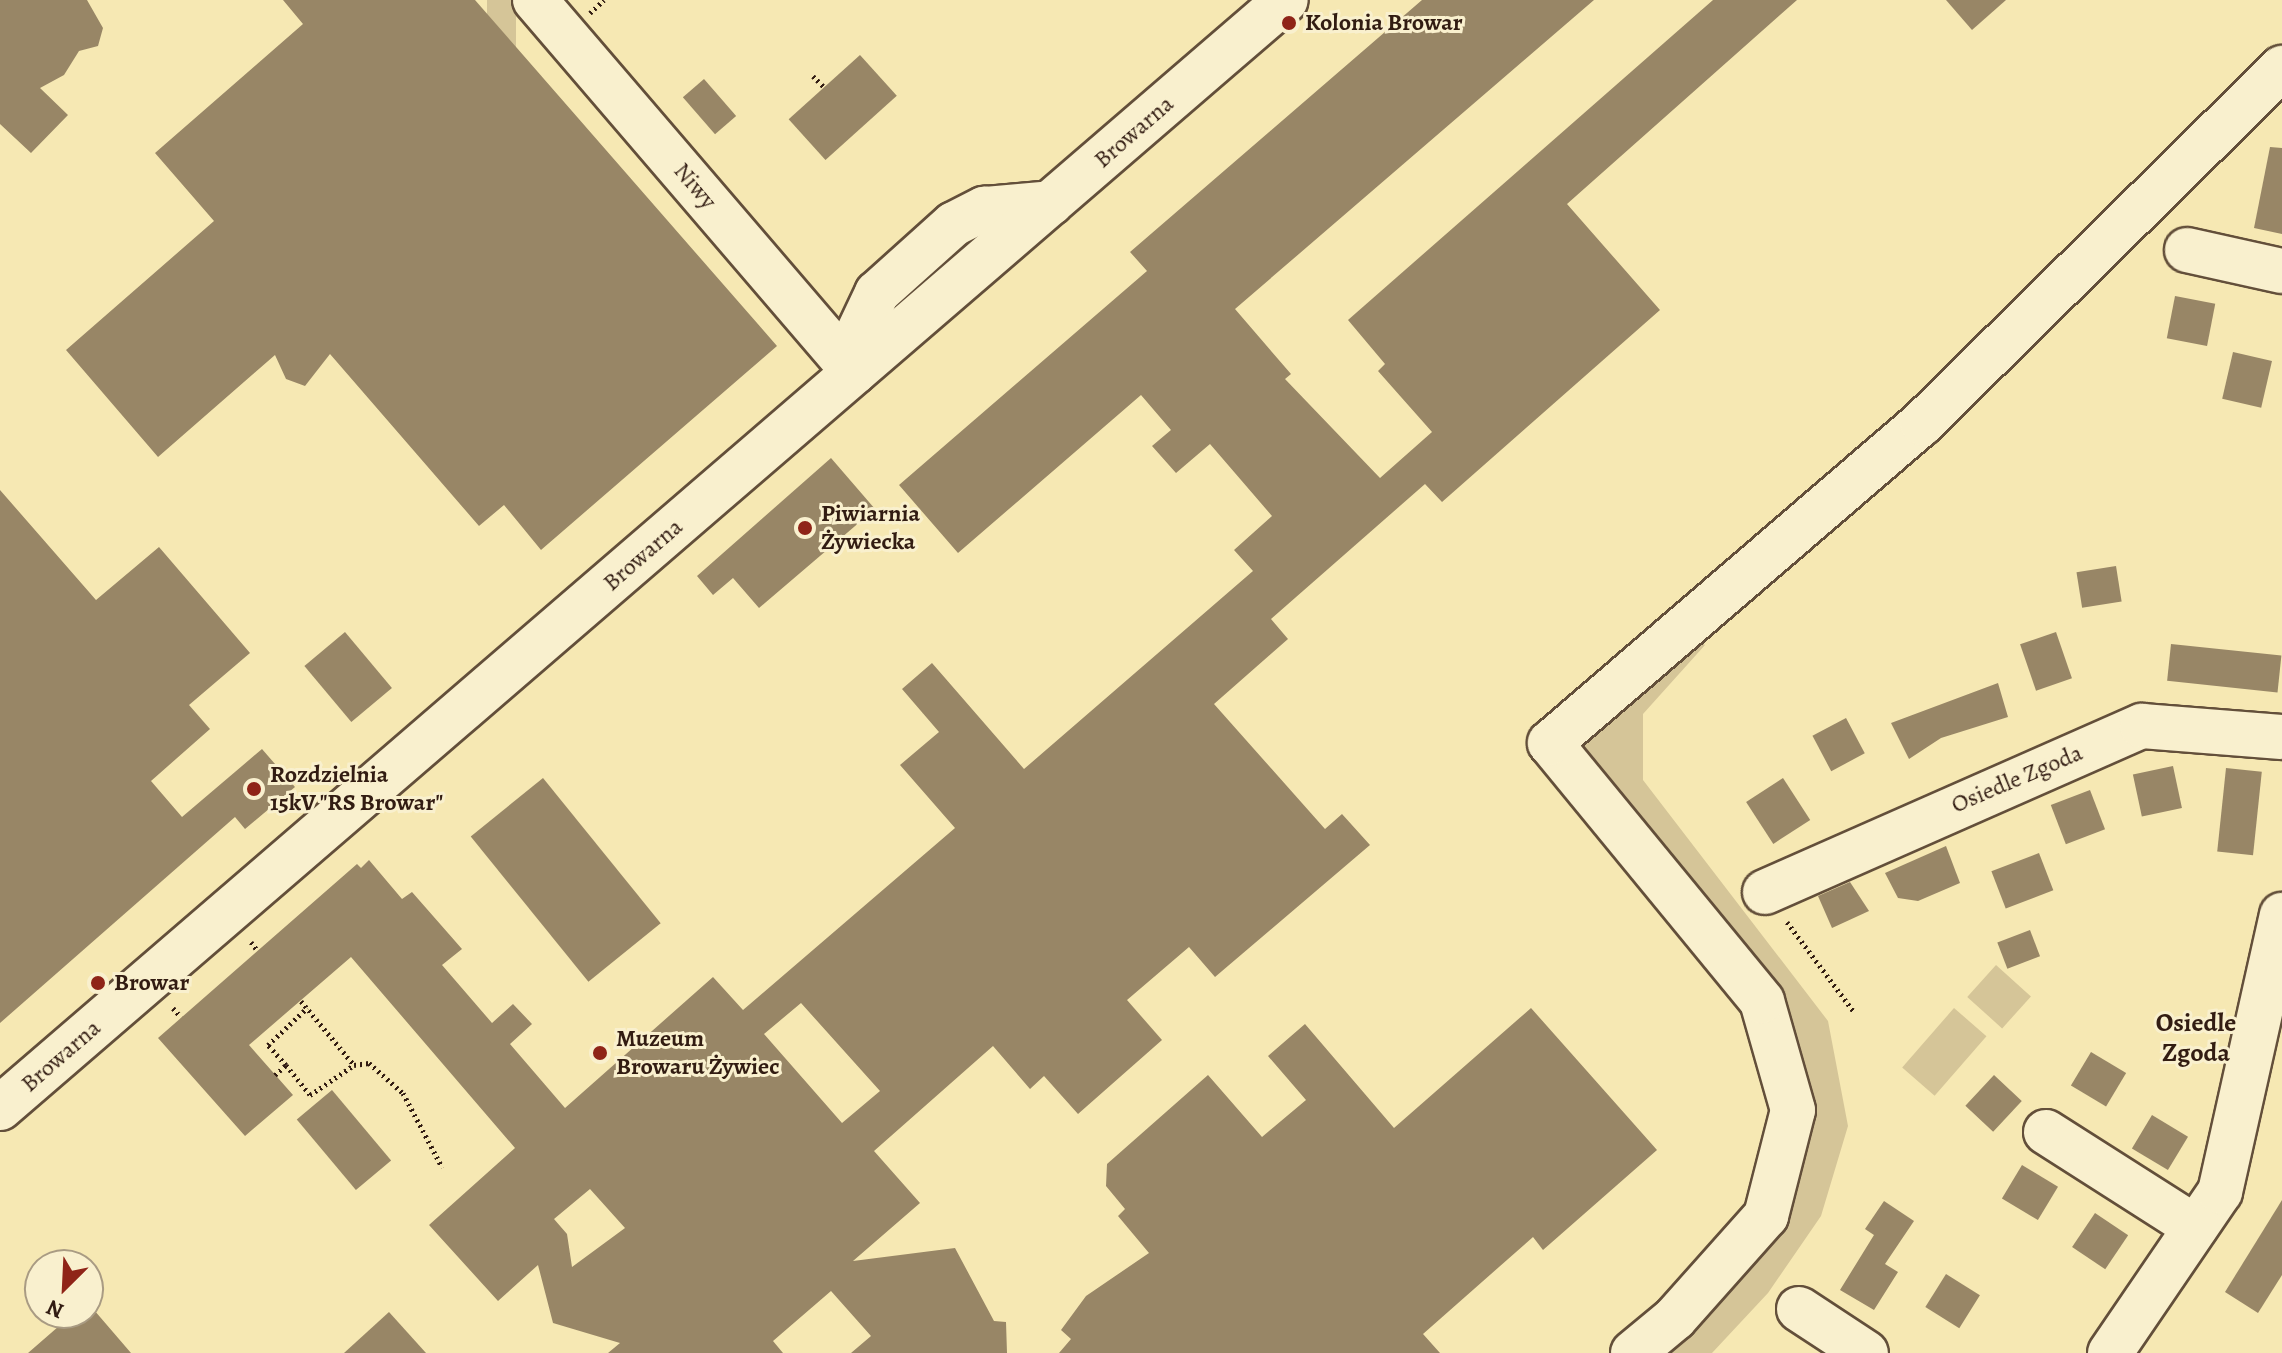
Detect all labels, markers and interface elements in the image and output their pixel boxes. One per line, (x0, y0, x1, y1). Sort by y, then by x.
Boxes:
place label: Kolonia Browar (1305, 9, 1463, 37)
marker: Kolonia Browar (1280, 14, 1298, 32)
street label: Browarna (1088, 90, 1180, 174)
street label: Niwy (667, 157, 723, 215)
place label: Piwiarnia Żywiecka (821, 500, 920, 556)
street label: Browarna (597, 513, 689, 597)
marker: Piwiarnia Żywiecka (796, 519, 814, 537)
street label: Osiedle Zgoda (1947, 738, 2087, 820)
place label: Rozdzielnia 15kV "RS Browar" (270, 761, 444, 817)
marker: Rozdzielnia 15kV "RS Browar" (245, 780, 263, 798)
place label: Browar (114, 969, 189, 997)
marker: Browar (89, 974, 107, 992)
district label: Osiedle Zgoda (2156, 1007, 2236, 1068)
street label: Browarna (15, 1014, 107, 1098)
place label: Muzeum Browaru Żywiec (616, 1025, 780, 1081)
marker: Muzeum Browaru Żywiec (591, 1044, 609, 1062)
north arrow (24, 1249, 104, 1329)
text: N (42, 1292, 68, 1326)

